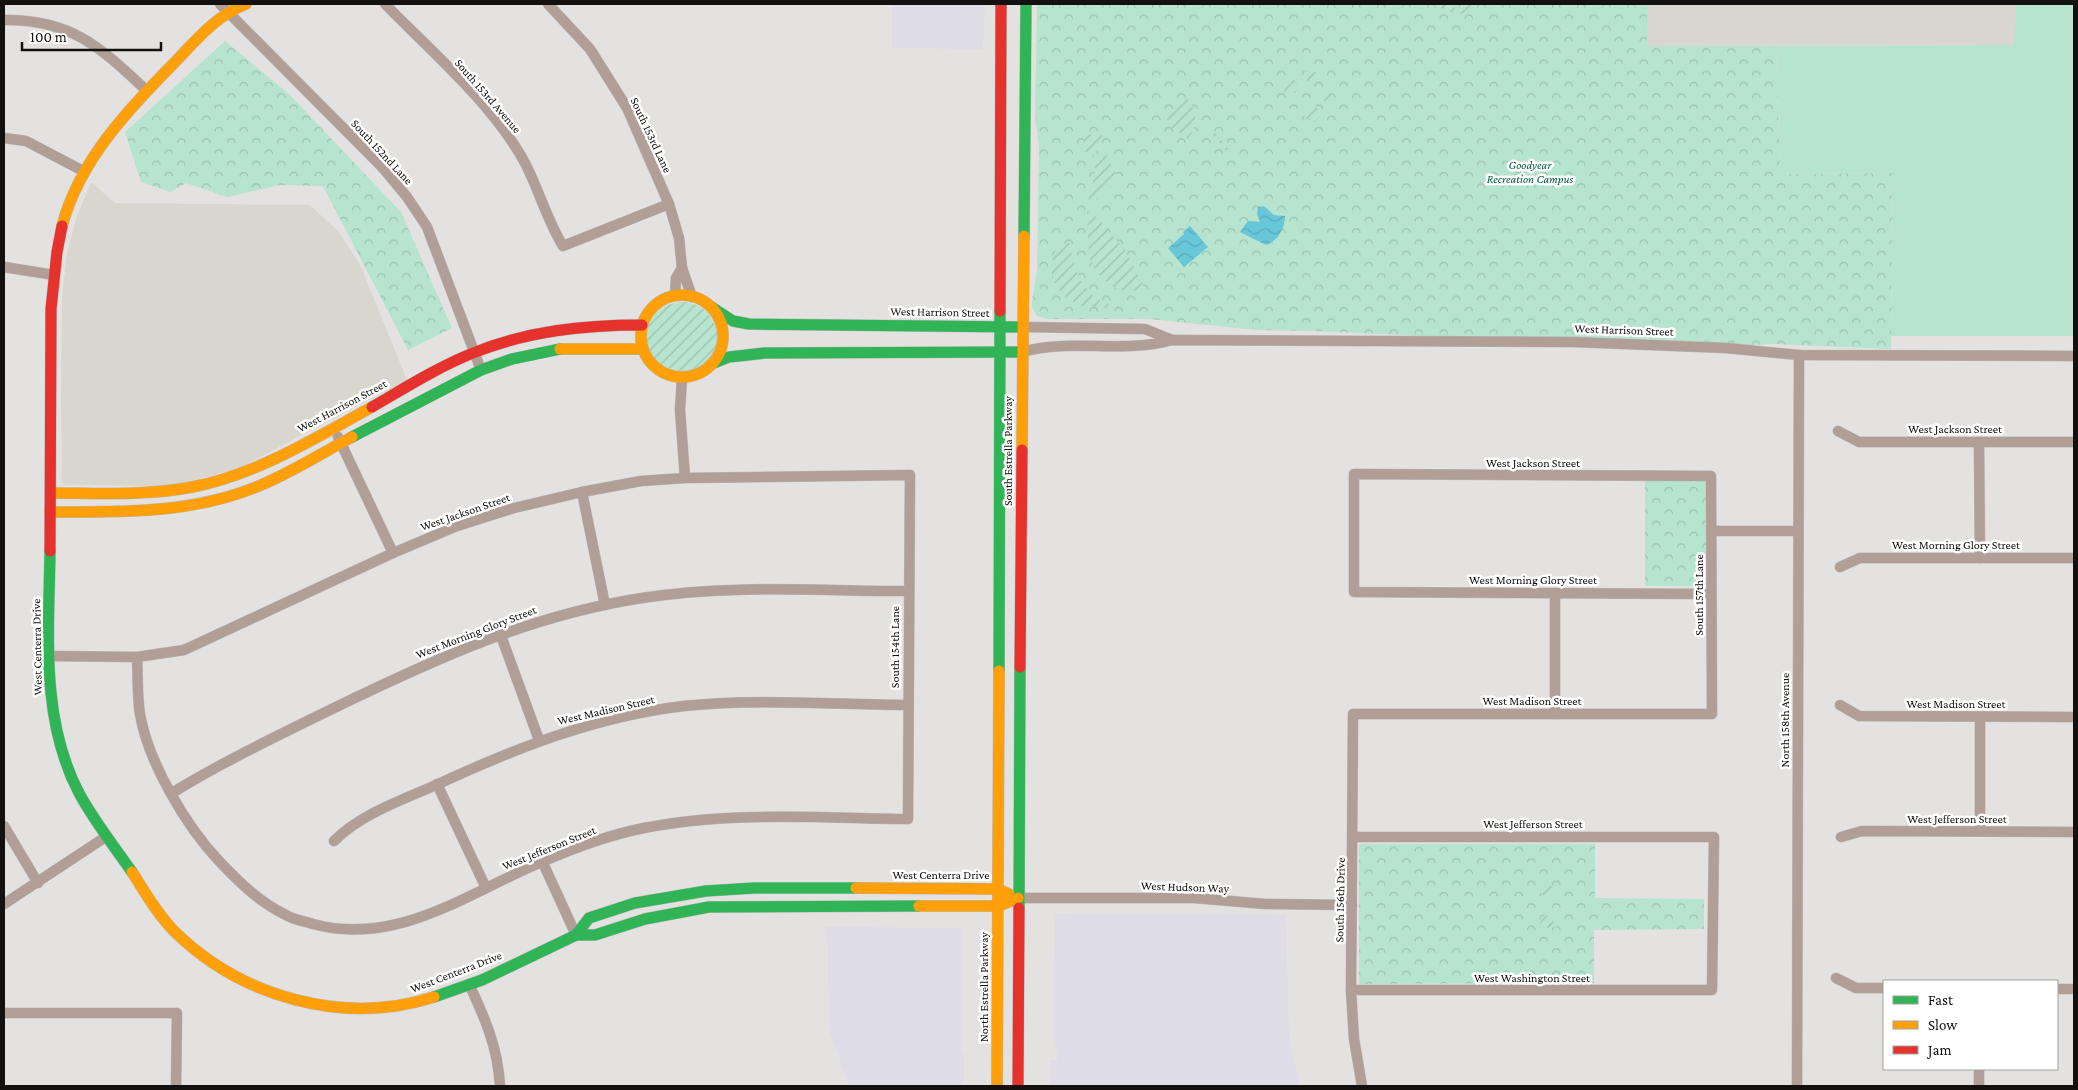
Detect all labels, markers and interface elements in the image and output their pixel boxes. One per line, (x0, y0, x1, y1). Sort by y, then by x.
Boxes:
scale bar (22, 20, 161, 52)
text: 100 m (30, 29, 67, 45)
street label: South 153rd Avenue (452, 56, 524, 136)
street label: South 153rd Lane (627, 95, 675, 175)
street label: South 152nd Lane (348, 117, 416, 187)
park label: Goodyear Recreation Campus (1487, 158, 1574, 186)
street label: West Harrison Street (890, 304, 991, 320)
street label: West Harrison Street (1574, 321, 1675, 339)
street label: West Harrison Street (295, 376, 390, 435)
street label: South Estrella Parkway (1001, 395, 1015, 506)
street label: West Jackson Street (1908, 422, 2003, 436)
street label: West Jackson Street (1486, 456, 1581, 470)
street label: West Jackson Street (418, 490, 513, 534)
street label: West Morning Glory Street (1892, 538, 2021, 552)
street label: South 157th Lane (1692, 554, 1706, 636)
street label: West Morning Glory Street (1469, 573, 1598, 587)
street label: West Centerra Drive (29, 598, 45, 696)
street label: West Morning Glory Street (414, 602, 539, 661)
street label: South 154th Lane (888, 606, 902, 688)
street label: North 158th Avenue (1778, 673, 1792, 767)
street label: West Madison Street (556, 692, 657, 728)
street label: West Madison Street (1482, 694, 1583, 708)
street label: West Madison Street (1906, 697, 2007, 711)
street label: West Jefferson Street (1907, 812, 2008, 826)
street label: West Jefferson Street (1483, 817, 1584, 831)
street label: West Jefferson Street (500, 822, 599, 873)
street label: South 156th Drive (1332, 857, 1348, 943)
street label: West Centerra Drive (893, 868, 989, 882)
street label: West Hudson Way (1141, 878, 1230, 896)
street label: North Estrella Parkway (977, 931, 991, 1042)
street label: West Centerra Drive (408, 948, 504, 996)
street label: West Washington Street (1474, 971, 1591, 985)
legend (1883, 980, 2058, 1070)
text: Fast (1928, 992, 1954, 1008)
text: Slow (1928, 1017, 1958, 1033)
text: Jam (1926, 1042, 1951, 1059)

